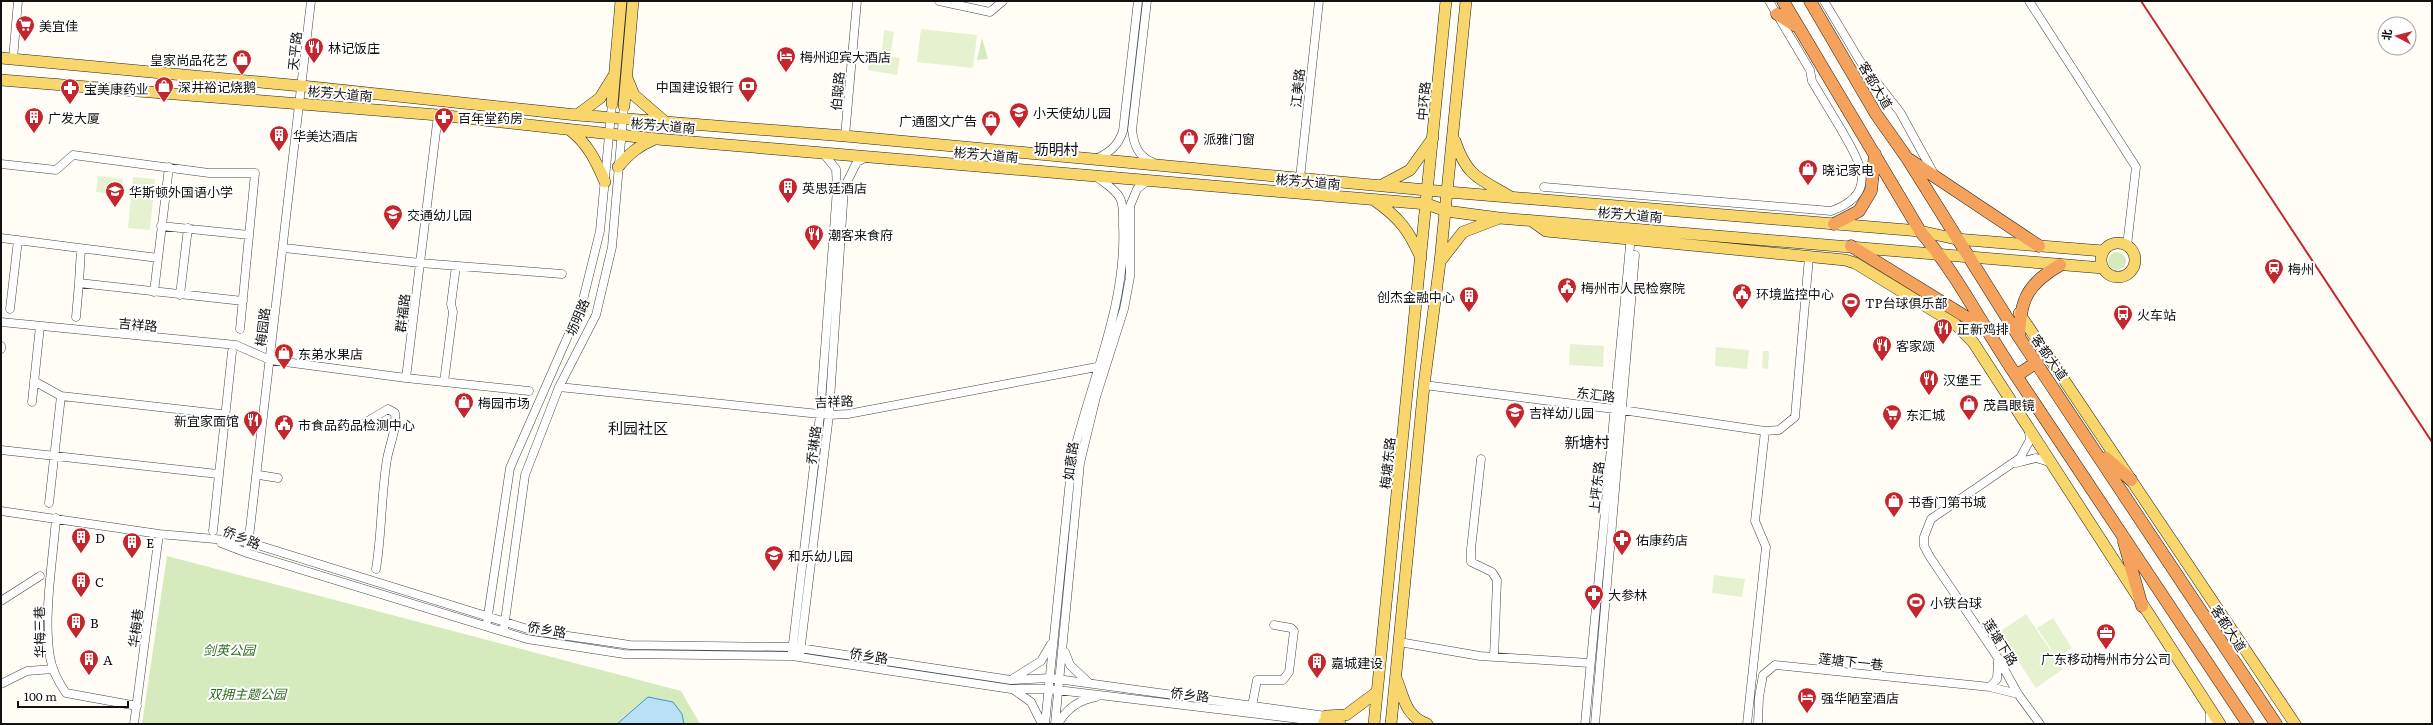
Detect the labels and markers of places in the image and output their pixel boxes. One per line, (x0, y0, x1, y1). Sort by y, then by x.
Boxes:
supermarket icon: 美宜佳 (14, 14, 36, 42)
place label: 美宜佳 (39, 16, 78, 35)
restaurant icon: 林记饭庄 (303, 36, 325, 64)
place label: 林记饭庄 (328, 38, 380, 57)
hotel icon: 梅州迎宾大酒店 (775, 45, 797, 73)
place label: 梅州迎宾大酒店 (800, 47, 891, 66)
shop icon: 皇家尚品花艺 (231, 48, 253, 76)
place label: 皇家尚品花艺 (150, 50, 228, 69)
shop icon: 深井裕记烧鹅 (153, 75, 175, 103)
bank icon: 中国建设银行 (737, 75, 759, 103)
pharmacy icon: 宝美康药业 (59, 77, 81, 105)
place label: 深井裕记烧鹅 (178, 77, 256, 96)
place label: 中国建设银行 (656, 77, 734, 96)
place label: 宝美康药业 (84, 79, 149, 98)
school or university icon: 小天使幼儿园 (1008, 101, 1030, 129)
place label: 小天使幼儿园 (1033, 103, 1111, 122)
building icon: 广发大厦 (23, 106, 45, 134)
pharmacy icon: 百年堂药房 (433, 106, 455, 134)
place label: 广发大厦 (48, 108, 100, 127)
place label: 百年堂药房 (458, 108, 523, 127)
shop icon: 广通图文广告 (980, 109, 1002, 137)
place label: 广通图文广告 (899, 111, 977, 130)
building icon: 华美达酒店 (268, 124, 290, 152)
place label: 华美达酒店 (293, 126, 358, 145)
shop icon: 派雅门窗 (1178, 127, 1200, 155)
place label: 派雅门窗 (1203, 129, 1255, 148)
shop icon: 晓记家电 (1797, 158, 1819, 186)
place label: 晓记家电 (1822, 160, 1874, 179)
building icon: 英思廷酒店 (777, 176, 799, 204)
place label: 英思廷酒店 (802, 178, 867, 197)
school or university icon: 华斯顿外国语小学 (104, 180, 126, 208)
place label: 华斯顿外国语小学 (129, 182, 233, 201)
school or university icon: 交通幼儿园 (382, 203, 404, 231)
place label: 交通幼儿园 (407, 205, 472, 224)
restaurant icon: 潮客来食府 (803, 223, 825, 251)
place label: 潮客来食府 (828, 225, 893, 244)
station icon: 梅州 (2263, 257, 2285, 285)
place label: 梅州 (2288, 259, 2314, 278)
public building icon: 梅州市人民检察院 (1556, 276, 1578, 304)
place label: 梅州市人民检察院 (1581, 278, 1685, 297)
public building icon: 环境监控中心 (1731, 282, 1753, 310)
place label: 环境监控中心 (1756, 284, 1834, 303)
building icon: 创杰金融中心 (1458, 285, 1480, 313)
place label: 创杰金融中心 (1377, 287, 1455, 306)
sports icon: TP台球俱乐部 (1840, 291, 1862, 319)
place label: TP台球俱乐部 (1865, 293, 1947, 312)
bus stop icon: 火车站 (2112, 303, 2134, 331)
place label: 火车站 (2137, 305, 2176, 324)
restaurant icon: 正新鸡排 (1932, 317, 1954, 345)
place label: 正新鸡排 (1957, 319, 2009, 338)
restaurant icon: 客家颂 (1871, 334, 1893, 362)
place label: 客家颂 (1896, 336, 1935, 355)
shop icon: 东弟水果店 (273, 342, 295, 370)
place label: 东弟水果店 (298, 344, 363, 363)
restaurant icon: 汉堡王 (1918, 368, 1940, 396)
place label: 汉堡王 (1943, 370, 1982, 389)
shop icon: 梅园市场 (453, 391, 475, 419)
place label: 梅园市场 (478, 393, 530, 412)
shop icon: 茂昌眼镜 (1958, 393, 1980, 421)
place label: 茂昌眼镜 (1983, 395, 2035, 414)
school or university icon: 吉祥幼儿园 (1504, 401, 1526, 429)
place label: 吉祥幼儿园 (1529, 403, 1594, 422)
supermarket icon: 东汇城 (1881, 403, 1903, 431)
place label: 东汇城 (1906, 405, 1945, 424)
restaurant icon: 新宜家面馆 (242, 409, 264, 437)
place label: 新宜家面馆 (174, 411, 239, 430)
public building icon: 市食品药品检测中心 (273, 413, 295, 441)
place label: 市食品药品检测中心 (298, 415, 415, 434)
shop icon: 书香门第书城 (1883, 490, 1905, 518)
place label: 书香门第书城 (1908, 492, 1986, 511)
building icon: D (70, 526, 92, 554)
place label: D (95, 528, 105, 547)
pharmacy icon: 佑康药店 (1611, 528, 1633, 556)
place label: 佑康药店 (1636, 530, 1688, 549)
building icon: E (121, 531, 143, 559)
place label: E (146, 533, 154, 552)
school or university icon: 和乐幼儿园 (763, 544, 785, 572)
place label: 和乐幼儿园 (788, 546, 853, 565)
building icon: C (70, 570, 92, 598)
place label: C (95, 572, 104, 591)
pharmacy icon: 大参林 (1583, 583, 1605, 611)
place label: 大参林 (1608, 585, 1647, 604)
sports icon: 小铁台球 (1905, 591, 1927, 619)
place label: 小铁台球 (1930, 593, 1982, 612)
building icon: B (65, 611, 87, 639)
place label: B (90, 613, 99, 632)
office icon: 广东移动梅州市分公司 (2095, 622, 2117, 650)
building icon: A (78, 648, 100, 676)
place label: 广东移动梅州市分公司 (2041, 649, 2171, 668)
place label: A (103, 650, 113, 669)
building icon: 嘉城建设 (1306, 651, 1328, 679)
place label: 嘉城建设 (1331, 653, 1383, 672)
hotel icon: 强华陋室酒店 (1796, 686, 1818, 714)
place label: 强华陋室酒店 (1821, 688, 1899, 707)

